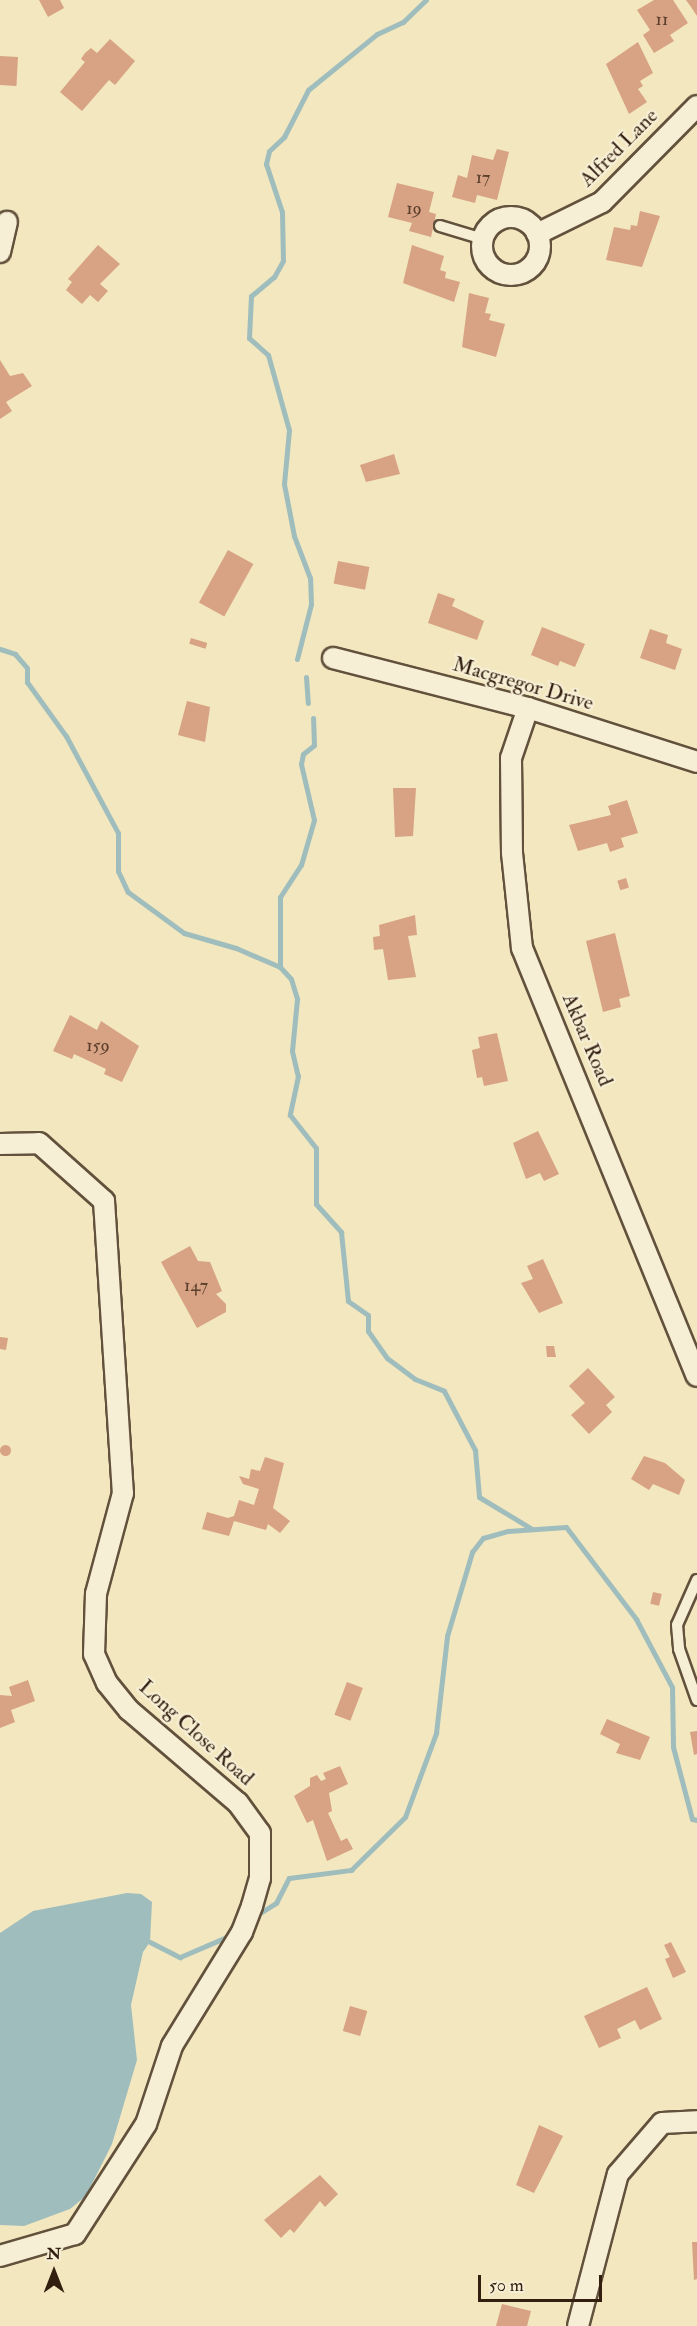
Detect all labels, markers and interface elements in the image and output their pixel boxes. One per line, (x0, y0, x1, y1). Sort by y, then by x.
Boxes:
house number: 11 (656, 9, 668, 31)
street label: Alfred Lane (575, 104, 663, 192)
house number: 17 (476, 167, 490, 189)
house number: 19 (406, 198, 422, 220)
street label: Macgregor Drive (450, 652, 596, 716)
street label: Akbar Road (556, 990, 618, 1090)
house number: 159 (86, 1035, 110, 1057)
house number: 147 (184, 1275, 208, 1297)
street label: Long Close Road (133, 1675, 259, 1791)
north arrow (24, 2242, 84, 2302)
text: N (47, 2244, 61, 2264)
scale bar (481, 2263, 606, 2301)
text: 50 m (489, 2274, 524, 2297)

